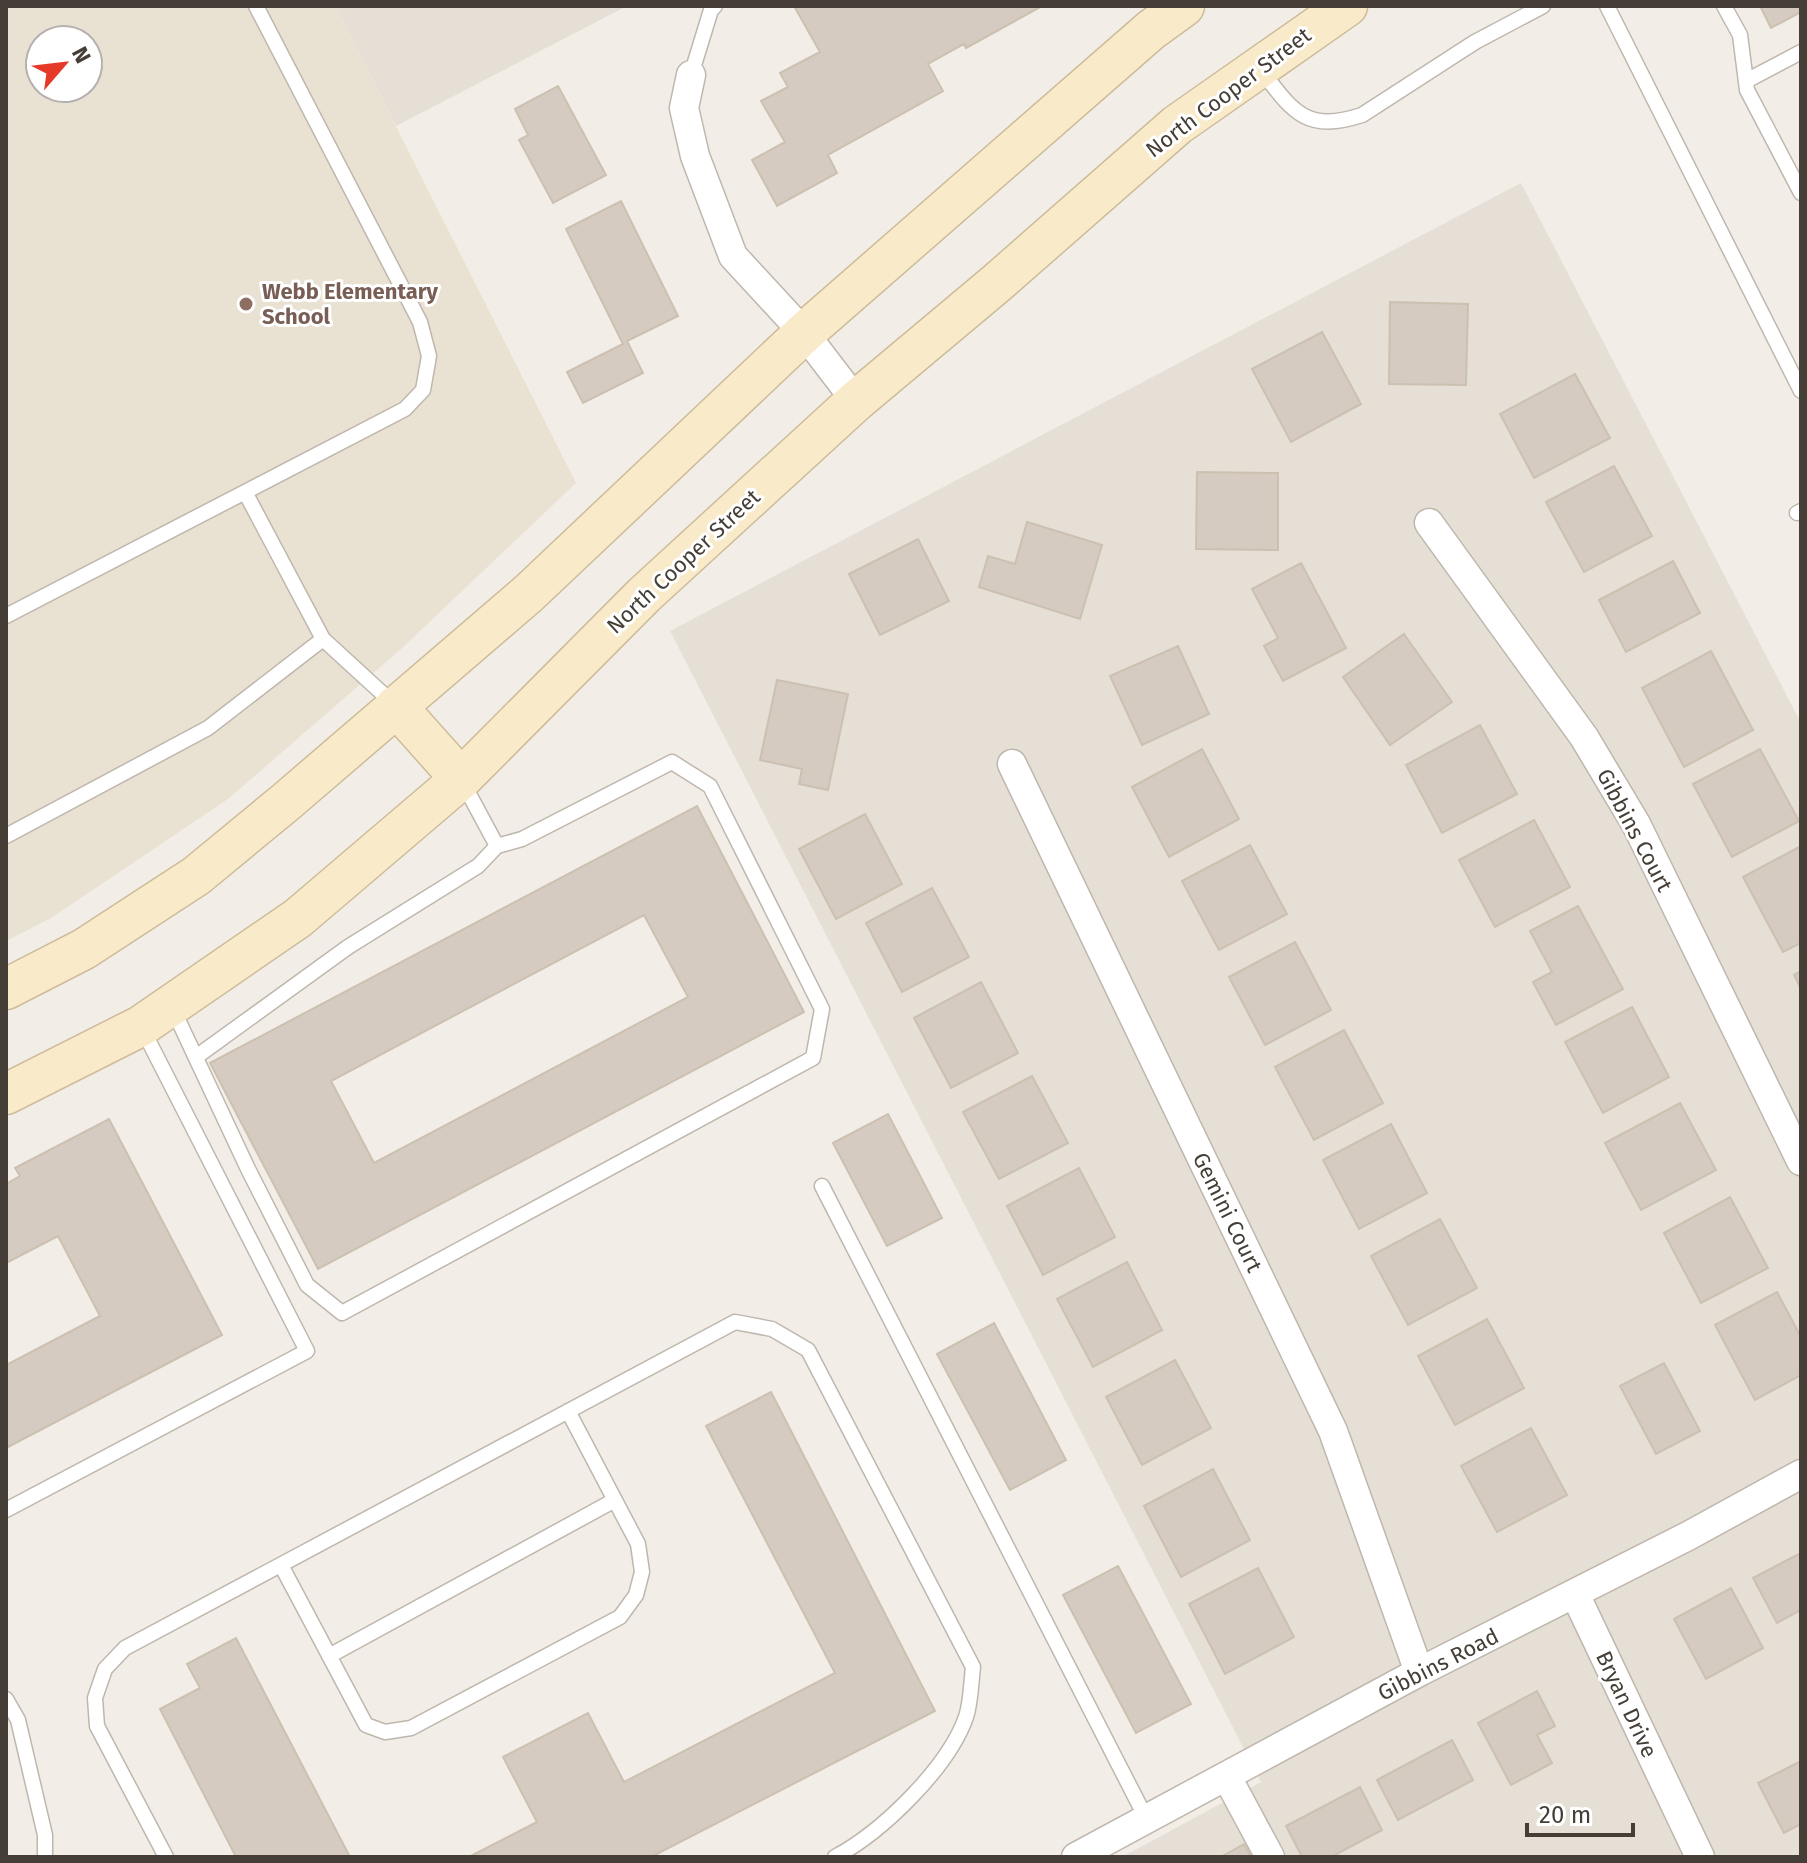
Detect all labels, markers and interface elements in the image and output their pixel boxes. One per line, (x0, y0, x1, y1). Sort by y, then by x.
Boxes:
street label: North Cooper Street (1140, 22, 1316, 163)
north arrow (24, 24, 104, 104)
text: N (66, 42, 97, 68)
place label: Webb Elementary School (262, 278, 439, 330)
marker: Webb Elementary School (237, 295, 255, 313)
street label: North Cooper Street (601, 483, 766, 639)
street label: Gibbins Court (1591, 764, 1678, 896)
street label: Gemini Court (1187, 1148, 1268, 1277)
street label: Gibbins Road (1373, 1622, 1503, 1706)
street label: Bryan Drive (1590, 1647, 1663, 1762)
scale bar (1527, 1787, 1633, 1837)
text: 20 m (1539, 1801, 1591, 1829)

